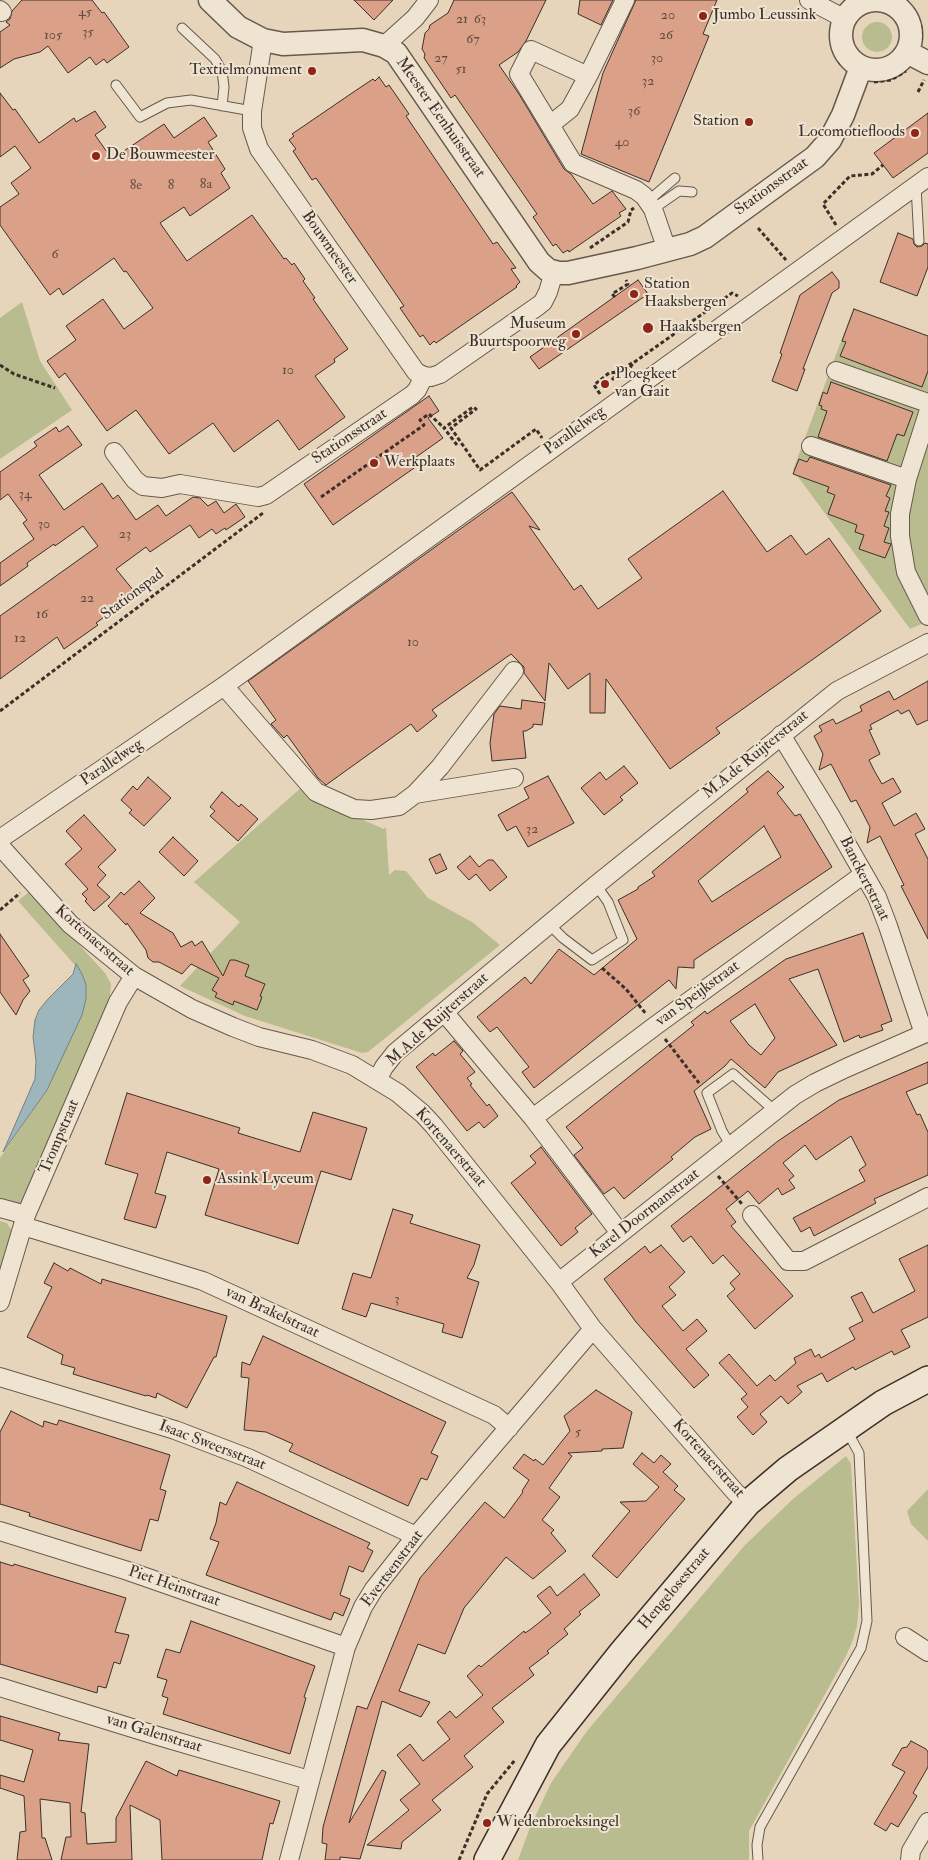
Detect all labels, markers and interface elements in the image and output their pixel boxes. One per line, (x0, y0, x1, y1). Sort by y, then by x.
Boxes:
house number: 45 (78, 5, 92, 21)
place label: Jumbo Leussink (713, 6, 816, 26)
house number: 20 (661, 8, 675, 24)
marker: Jumbo Leussink (697, 10, 709, 22)
house number: 21 (456, 12, 468, 28)
house number: 63 (474, 12, 486, 28)
house number: 35 (82, 25, 94, 41)
house number: 105 (44, 28, 62, 44)
house number: 26 (659, 28, 673, 44)
house number: 67 (466, 32, 480, 48)
house number: 27 (434, 51, 448, 67)
house number: 30 (651, 51, 663, 67)
street label: Meester Eenhuisstraat (391, 54, 489, 182)
place label: Textielmonument (189, 61, 302, 81)
house number: 51 (455, 62, 467, 78)
marker: Textielmonument (306, 65, 318, 77)
house number: 32 (642, 74, 654, 90)
house number: 36 (628, 104, 640, 120)
place label: Station (693, 112, 739, 132)
marker: Station (743, 116, 755, 128)
place label: Locomotiefloods (798, 123, 905, 143)
marker: Locomotiefloods (909, 127, 921, 139)
house number: 40 (615, 135, 629, 151)
place label: De Bouwmeester (106, 146, 214, 166)
marker: De Bouwmeester (90, 150, 102, 162)
street label: Stationsstraat (731, 154, 813, 220)
house number: 8a (200, 177, 212, 193)
house number: 8e (130, 178, 142, 194)
house number: 8 (168, 178, 174, 194)
street label: Bouwmeester (297, 208, 361, 288)
house number: 6 (51, 247, 59, 263)
place label: Station Haaksbergen (644, 275, 727, 313)
marker: Station Haaksbergen (628, 288, 640, 300)
place label: Museum Buurtspoorweg (469, 315, 566, 353)
place label: Haaksbergen (659, 318, 742, 338)
marker: Haaksbergen (641, 321, 655, 335)
marker: Museum Buurtspoorweg (570, 328, 582, 340)
house number: 10 (282, 363, 294, 379)
place label: Ploegkeet van Gait (615, 365, 677, 403)
marker: Ploegkeet van Gait (599, 378, 611, 390)
street label: Parallelweg (541, 402, 609, 460)
street label: Stationsstraat (309, 405, 391, 469)
place label: Werkplaats (384, 453, 455, 473)
marker: Werkplaats (368, 457, 380, 469)
house number: 34 (19, 487, 31, 503)
house number: 30 (38, 517, 50, 533)
house number: 23 (119, 527, 131, 543)
street label: Stationspad (98, 565, 168, 625)
house number: 22 (80, 591, 94, 607)
house number: 16 (36, 607, 48, 623)
house number: 12 (14, 631, 26, 647)
house number: 10 (407, 635, 419, 651)
street label: M.A.de Ruijterstraat (699, 706, 813, 804)
street label: Parallelweg (77, 735, 147, 791)
house number: 32 (526, 822, 538, 838)
street label: Banckertstraat (835, 834, 893, 924)
street label: Kortenaerstraat (50, 901, 138, 981)
street label: van Speijkstraat (652, 957, 744, 1031)
street label: M.A.de Ruijterstraat (383, 969, 493, 1071)
street label: Trompstraat (36, 1097, 84, 1177)
street label: Kortenaerstraat (410, 1104, 490, 1192)
street label: Karel Doormanstraat (586, 1165, 704, 1263)
place label: Assink Lyceum (217, 1170, 314, 1190)
marker: Assink Lyceum (201, 1174, 213, 1186)
street label: van Brakelstraat (222, 1283, 322, 1343)
house number: 3 (394, 1292, 400, 1308)
street label: Kortenaerstraat (668, 1416, 748, 1502)
street label: Isaac Sweersstraat (156, 1417, 268, 1475)
house number: 5 (575, 1425, 581, 1441)
street label: Evertsenstraat (358, 1527, 428, 1611)
street label: Hengelosestraat (635, 1544, 715, 1634)
street label: Piet Heinstraat (126, 1562, 222, 1612)
street label: van Galenstraat (104, 1710, 204, 1758)
place label: Wiedenbroeksingel (497, 1813, 619, 1833)
marker: Wiedenbroeksingel (481, 1817, 493, 1829)

